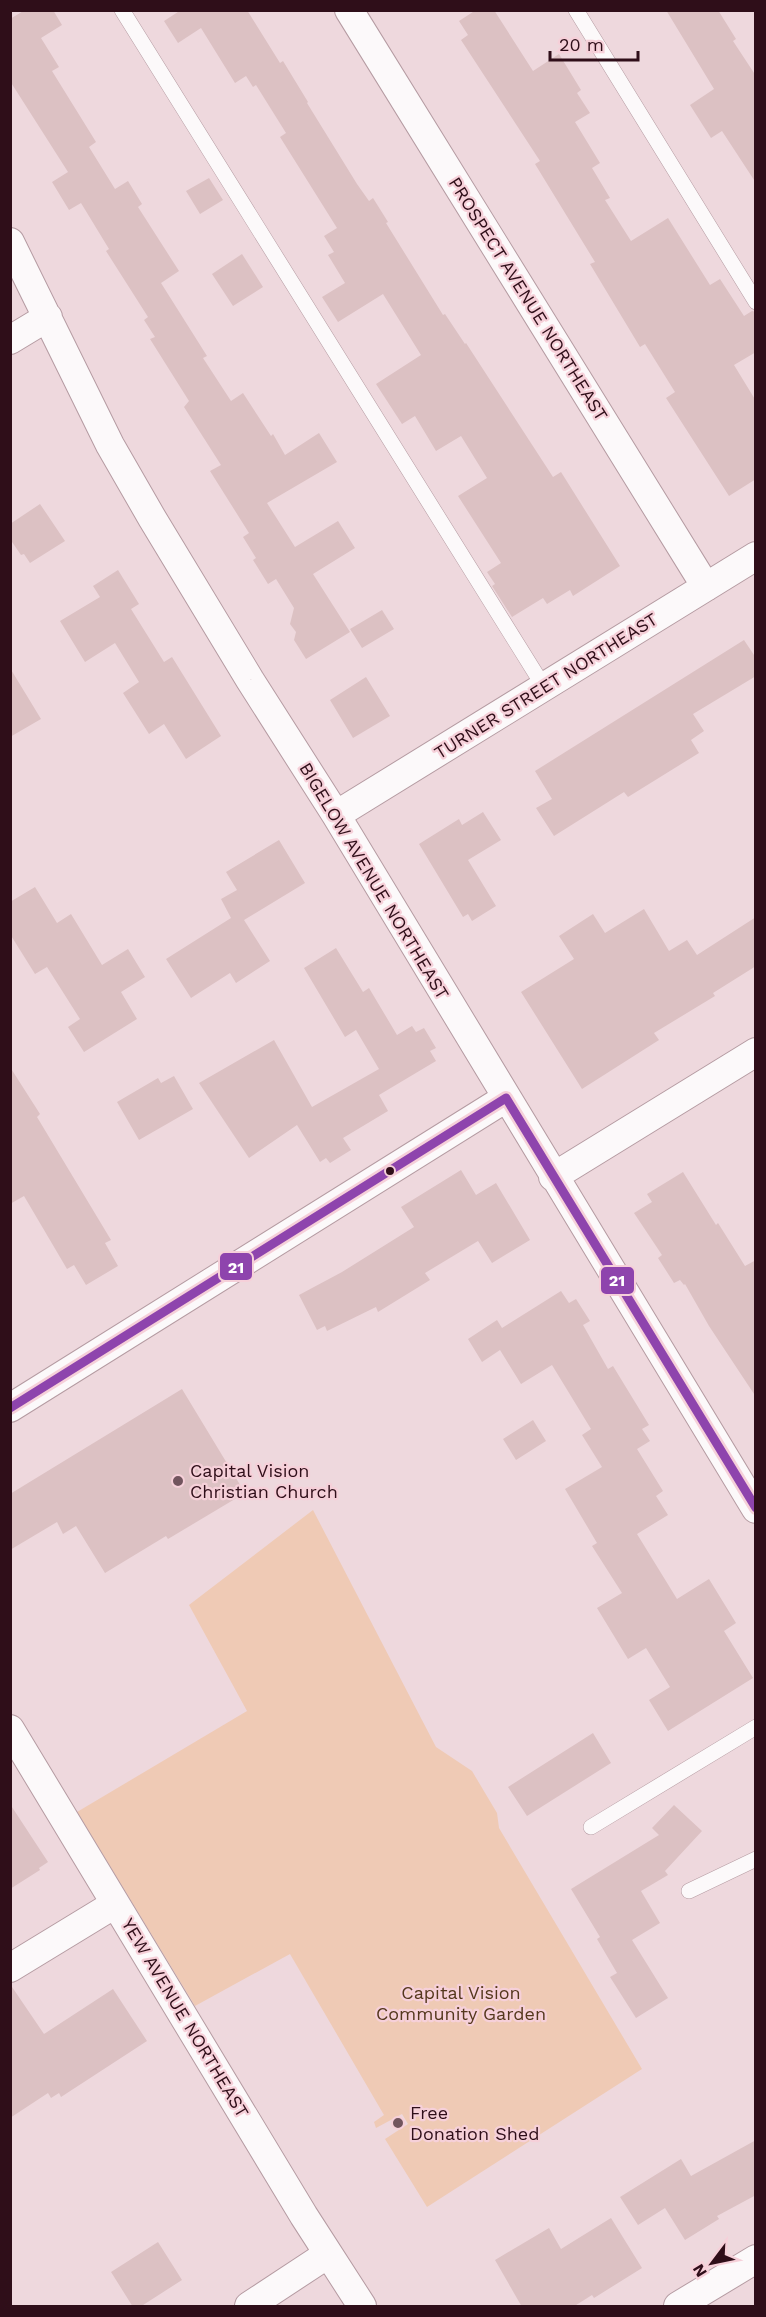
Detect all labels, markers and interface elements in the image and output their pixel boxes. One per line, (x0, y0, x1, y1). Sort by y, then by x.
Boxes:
scale bar (550, 24, 638, 62)
text: 20 m (559, 34, 604, 55)
street label: PROSPECT AVENUE NORTHEAST (444, 173, 612, 424)
street label: TURNER STREET NORTHEAST (430, 608, 661, 763)
street label: BIGELOW AVENUE NORTHEAST (295, 759, 454, 1003)
unlabelled marker (384, 1165, 396, 1177)
line badge: 21 (219, 1252, 253, 1281)
text: 21 (228, 1258, 244, 1277)
line badge: 21 (600, 1266, 635, 1295)
text: 21 (609, 1271, 625, 1290)
place label: Capital Vision Christian Church (190, 1460, 338, 1502)
marker: Capital Vision Christian Church (171, 1474, 185, 1488)
street label: YEW AVENUE NORTHEAST (118, 1914, 253, 2121)
park label: Capital Vision Community Garden (376, 1982, 546, 2024)
place label: Free Donation Shed (410, 2102, 540, 2144)
marker: Free Donation Shed (391, 2116, 405, 2130)
north arrow (682, 2233, 742, 2293)
text: N (689, 2261, 711, 2281)

